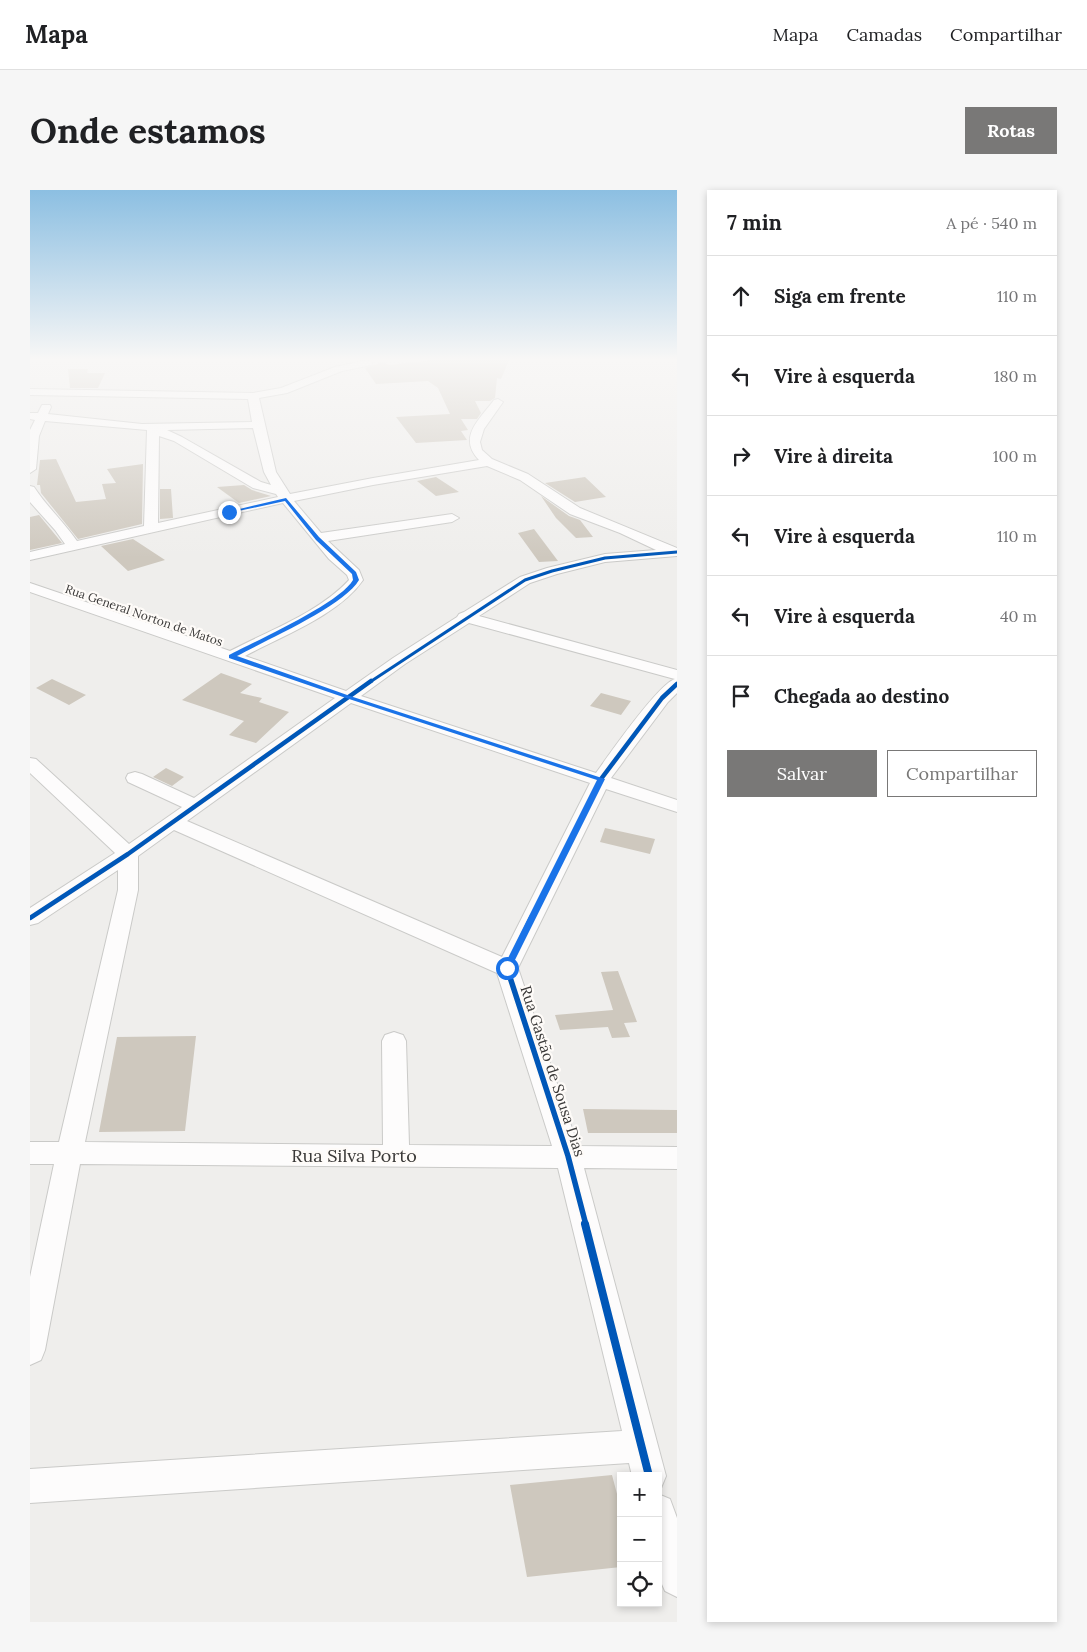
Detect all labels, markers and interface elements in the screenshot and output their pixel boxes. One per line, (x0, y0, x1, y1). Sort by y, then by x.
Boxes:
text: Mapa (25, 19, 88, 50)
text: Mapa (773, 23, 818, 46)
text: Camadas (846, 23, 922, 46)
text: Compartilhar (950, 23, 1062, 46)
button: Rotas (965, 107, 1057, 154)
text: Onde estamos (30, 108, 266, 153)
text: 7 min (727, 209, 782, 236)
text: A pé · 540 m (946, 213, 1037, 233)
icon: ahead (727, 282, 755, 310)
text: Siga em frente (774, 284, 906, 308)
text: 110 m (997, 286, 1037, 306)
icon: left (727, 362, 755, 390)
text: Vire à esquerda (774, 364, 915, 388)
text: 180 m (994, 366, 1037, 386)
icon: right (727, 442, 755, 470)
text: Vire à direita (774, 444, 893, 468)
text: 100 m (993, 446, 1037, 466)
route end (218, 501, 241, 524)
icon: left (727, 522, 755, 550)
text: Vire à esquerda (774, 524, 915, 548)
text: 110 m (997, 526, 1037, 546)
street label: Rua General Norton de Matos (63, 581, 225, 649)
icon: left (727, 602, 755, 630)
text: Vire à esquerda (774, 604, 915, 628)
text: 40 m (1000, 606, 1037, 626)
icon: arrive (727, 682, 755, 710)
text: Chegada ao destino (774, 684, 949, 708)
button: Salvar (727, 750, 877, 797)
button: Compartilhar (887, 750, 1037, 797)
route start (496, 957, 519, 980)
street label: Rua Gastão de Sousa Dias (516, 983, 590, 1159)
street label: Rua Silva Porto (291, 1144, 417, 1167)
map controls (617, 1472, 662, 1607)
button: + (617, 1472, 662, 1517)
button: − (617, 1517, 662, 1562)
button: locate (617, 1562, 662, 1607)

